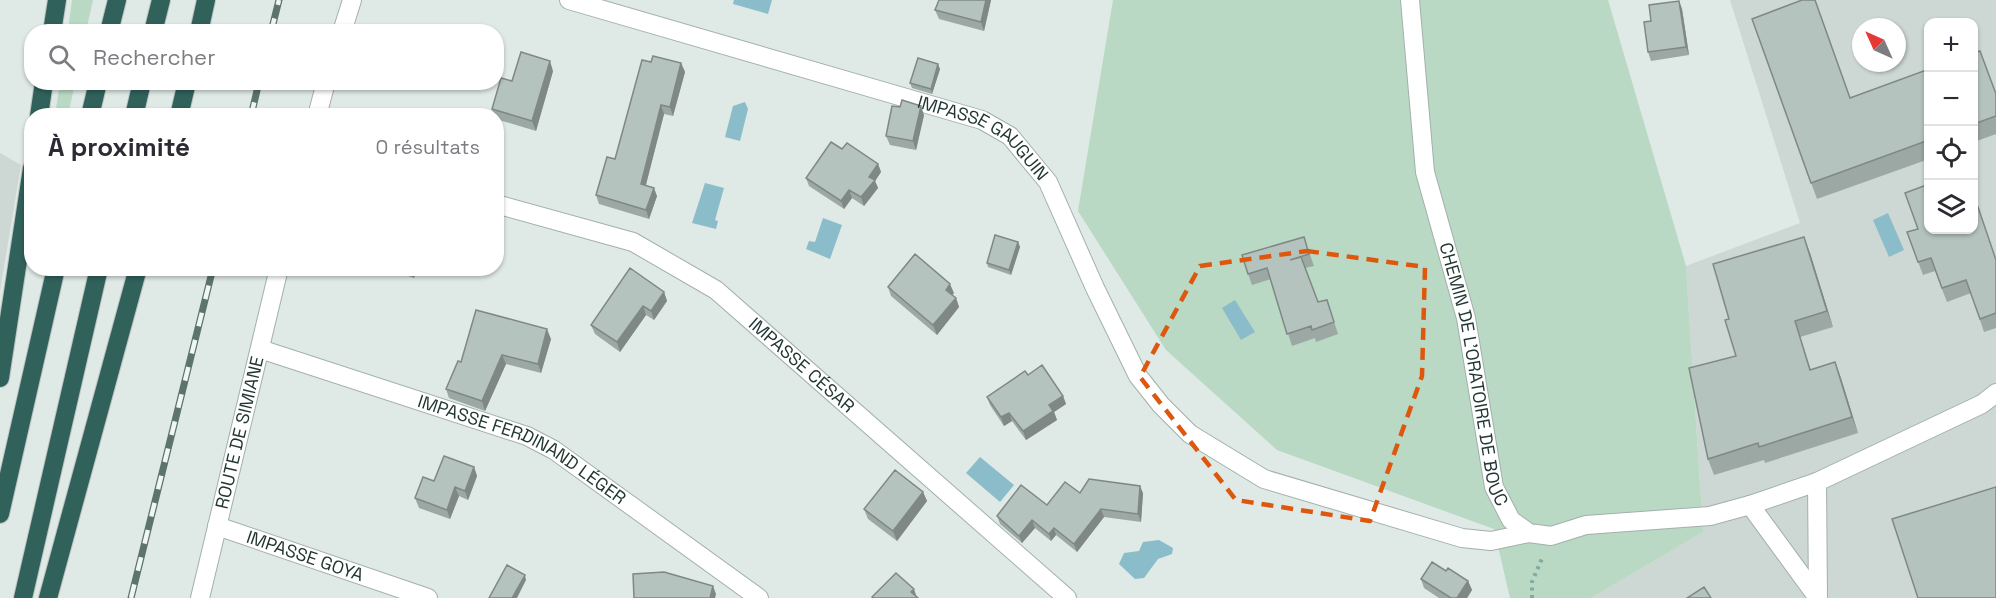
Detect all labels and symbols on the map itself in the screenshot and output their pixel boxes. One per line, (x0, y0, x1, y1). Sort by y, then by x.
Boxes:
north arrow (1852, 18, 1906, 72)
street label: IMPASSE GAUGUIN (915, 90, 1054, 185)
street label: CHEMIN DE L'ORATOIRE DE BOUC (1434, 240, 1514, 510)
street label: IMPASSE CÉSAR (744, 312, 860, 417)
street label: ROUTE DE SIMIANE (210, 354, 268, 511)
street label: IMPASSE FERDINAND LÉGER (415, 389, 631, 509)
street label: IMPASSE GOYA (244, 525, 367, 586)

